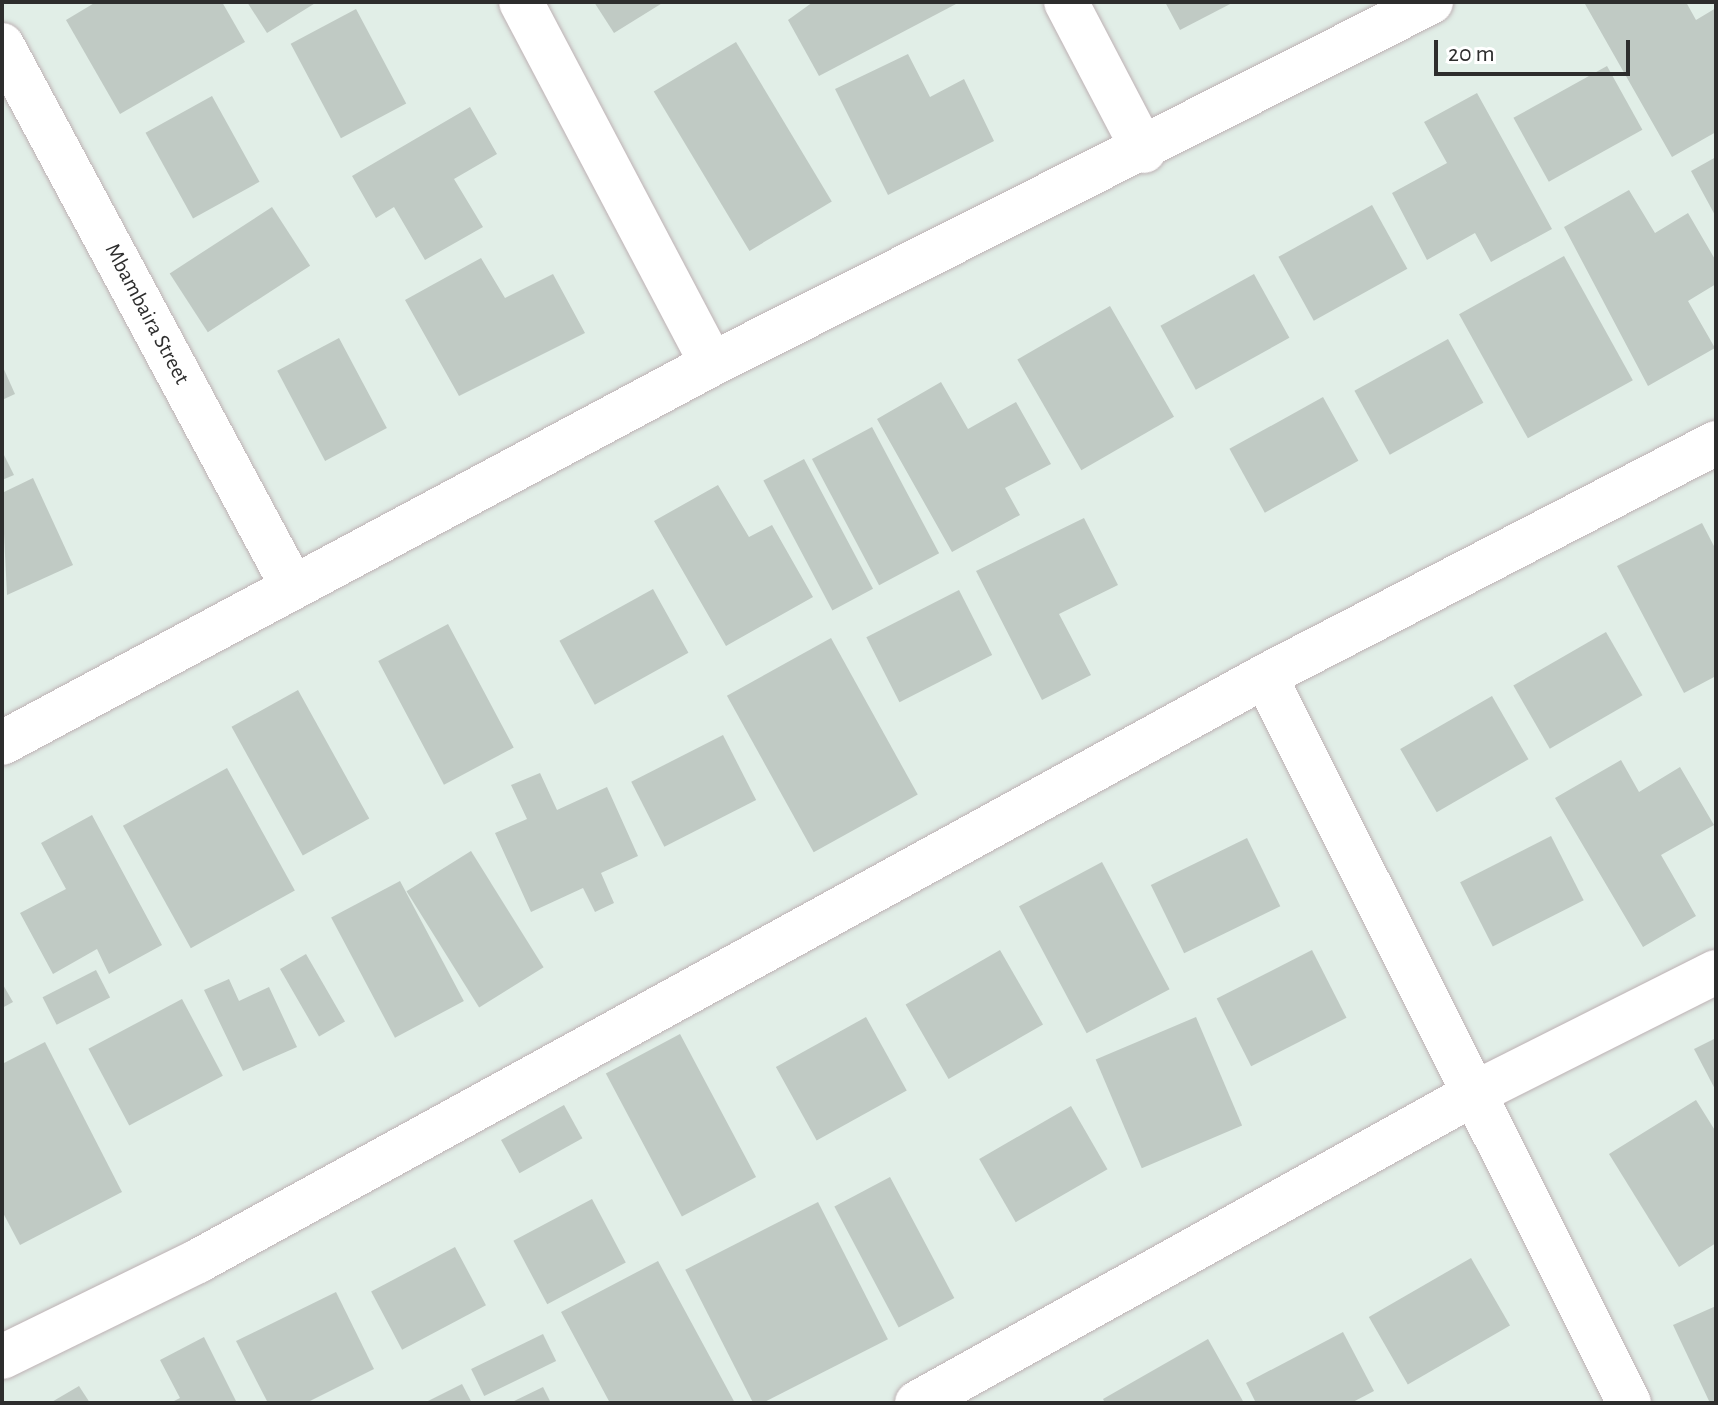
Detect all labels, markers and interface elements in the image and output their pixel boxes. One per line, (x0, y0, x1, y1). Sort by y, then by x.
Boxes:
scale bar (1438, 24, 1634, 74)
text: 20 m (1448, 42, 1495, 66)
street label: Mbambaira Street (99, 239, 195, 389)

